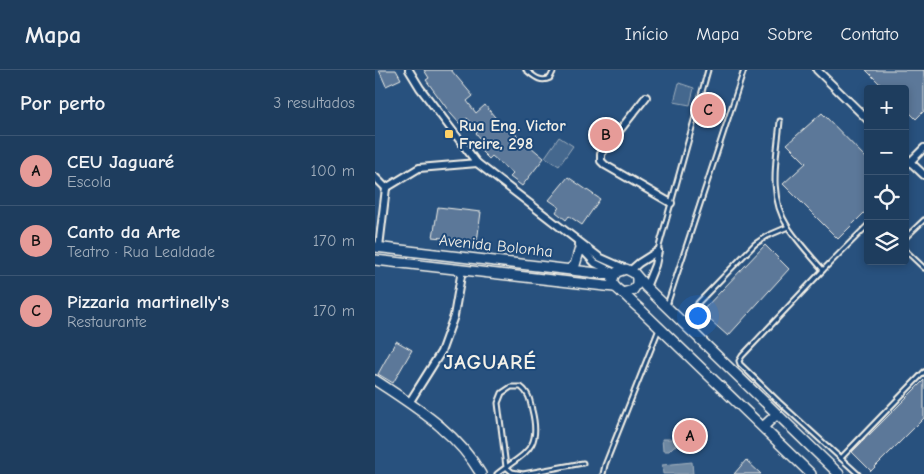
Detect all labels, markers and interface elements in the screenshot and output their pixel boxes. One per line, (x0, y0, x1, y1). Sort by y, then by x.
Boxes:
text: Mapa (25, 21, 81, 49)
text: Início (625, 24, 668, 45)
text: Mapa (696, 24, 739, 45)
text: Sobre (767, 24, 812, 45)
text: Contato (840, 24, 899, 45)
map controls (864, 85, 909, 265)
button: + (864, 85, 909, 130)
text: Por perto (20, 91, 105, 115)
pin: C (692, 91, 724, 129)
text: 3 resultados (273, 94, 355, 112)
pin: B (590, 116, 622, 154)
place label: Rua Eng. Victor Freire, 298 (459, 117, 566, 153)
marker: Rua Eng. Victor Freire, 298 (443, 128, 455, 140)
button: − (864, 130, 909, 175)
text: CEU Jaguaré (67, 151, 174, 173)
text: A (32, 162, 40, 180)
text: 100 m (311, 162, 355, 180)
text: Escola (67, 173, 111, 191)
button: locate (864, 175, 909, 220)
button: layers (864, 220, 909, 265)
text: Canto da Arte (67, 221, 180, 243)
street label: Avenida Bolonha (438, 231, 554, 261)
text: B (31, 232, 41, 250)
text: 170 m (313, 232, 355, 250)
text: Teatro · Rua Lealdade (67, 243, 215, 261)
text: Pizzaria martinelly's (67, 291, 229, 313)
text: C (31, 302, 41, 320)
text: 170 m (313, 302, 355, 320)
your location (685, 303, 711, 329)
text: Restaurante (67, 313, 147, 331)
district label: JAGUARÉ (443, 350, 537, 374)
pin: A (674, 417, 706, 455)

